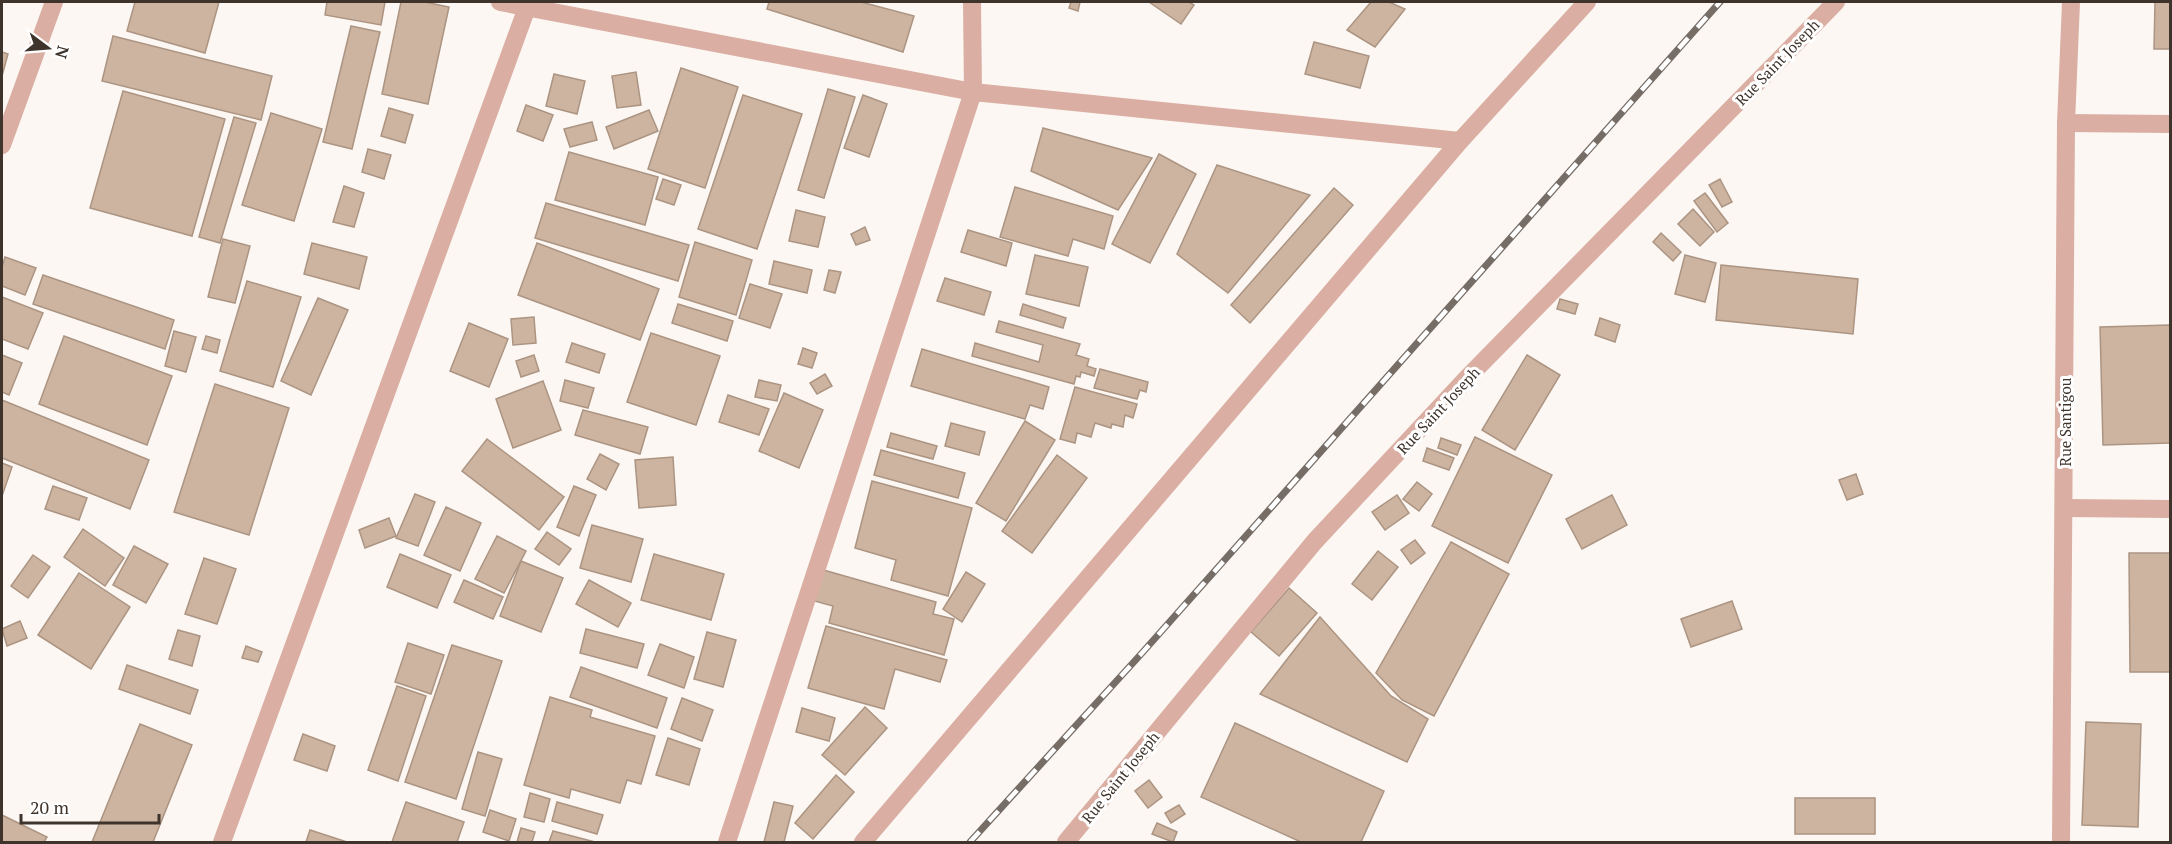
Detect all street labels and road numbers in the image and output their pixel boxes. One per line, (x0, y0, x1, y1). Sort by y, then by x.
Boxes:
street label: Rue Saint Joseph (1731, 15, 1823, 109)
street label: Rue Saint Joseph (1392, 362, 1484, 458)
street label: Rue Santigou (2055, 377, 2075, 466)
street label: Rue Saint Joseph (1077, 727, 1163, 827)

